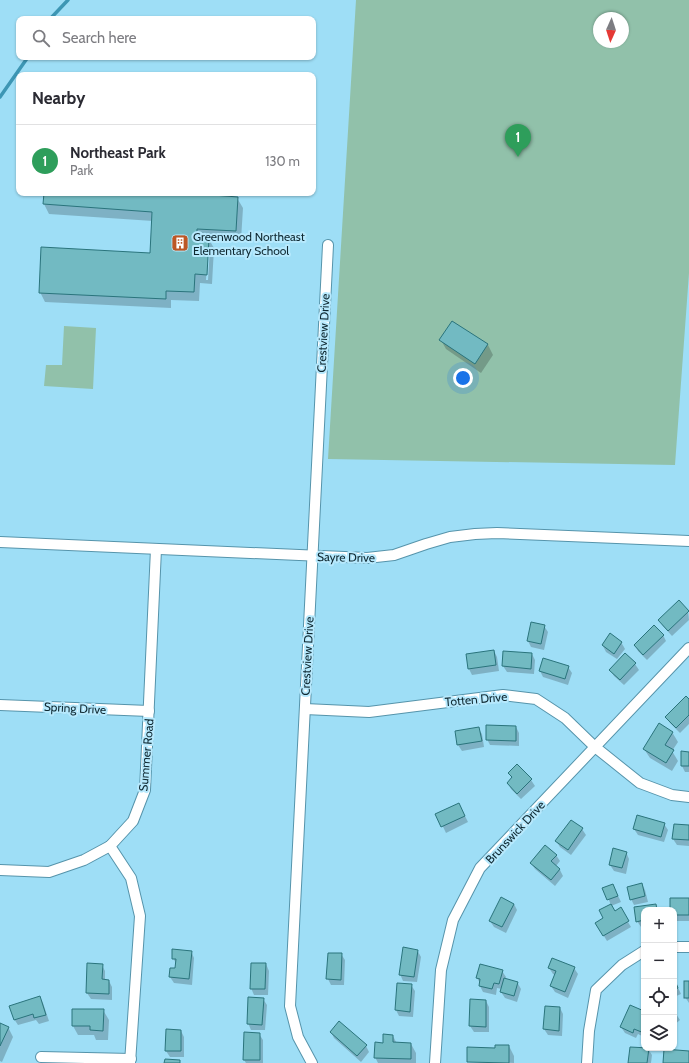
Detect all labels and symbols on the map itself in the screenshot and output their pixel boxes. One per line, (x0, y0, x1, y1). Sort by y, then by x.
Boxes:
north arrow (593, 12, 629, 48)
pin: 1 (505, 124, 531, 157)
place label: Greenwood Northeast Elementary School (193, 229, 305, 258)
building icon: Greenwood Northeast Elementary School (170, 233, 190, 253)
street label: Crestview Drive (313, 293, 333, 373)
your location (453, 368, 473, 388)
street label: Sayre Drive (317, 549, 375, 565)
street label: Crestview Drive (297, 616, 317, 696)
street label: Totten Drive (444, 689, 508, 709)
street label: Spring Drive (44, 699, 106, 717)
street label: Summer Road (135, 718, 157, 792)
street label: Brunswick Drive (482, 797, 548, 867)

